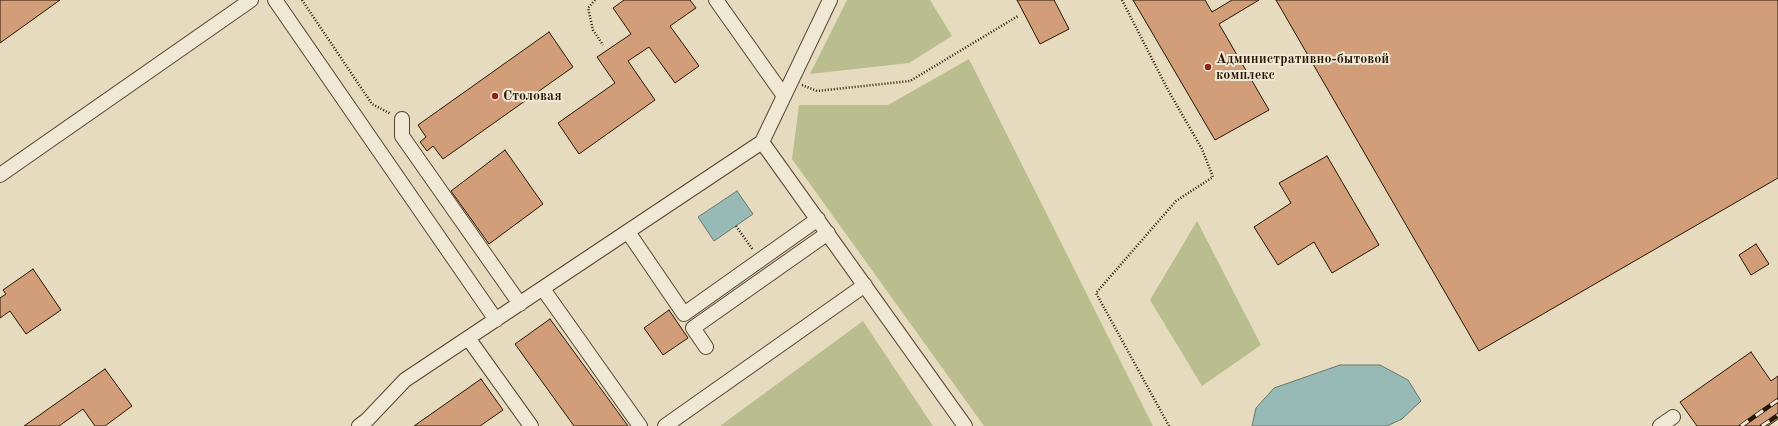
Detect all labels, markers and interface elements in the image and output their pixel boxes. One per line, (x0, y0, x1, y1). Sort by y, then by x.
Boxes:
place label: Административно-бытовой комплекс (1216, 51, 1389, 84)
marker: Административно-бытовой комплекс (1203, 62, 1213, 72)
place label: Столовая (503, 88, 562, 104)
marker: Столовая (490, 91, 500, 101)

